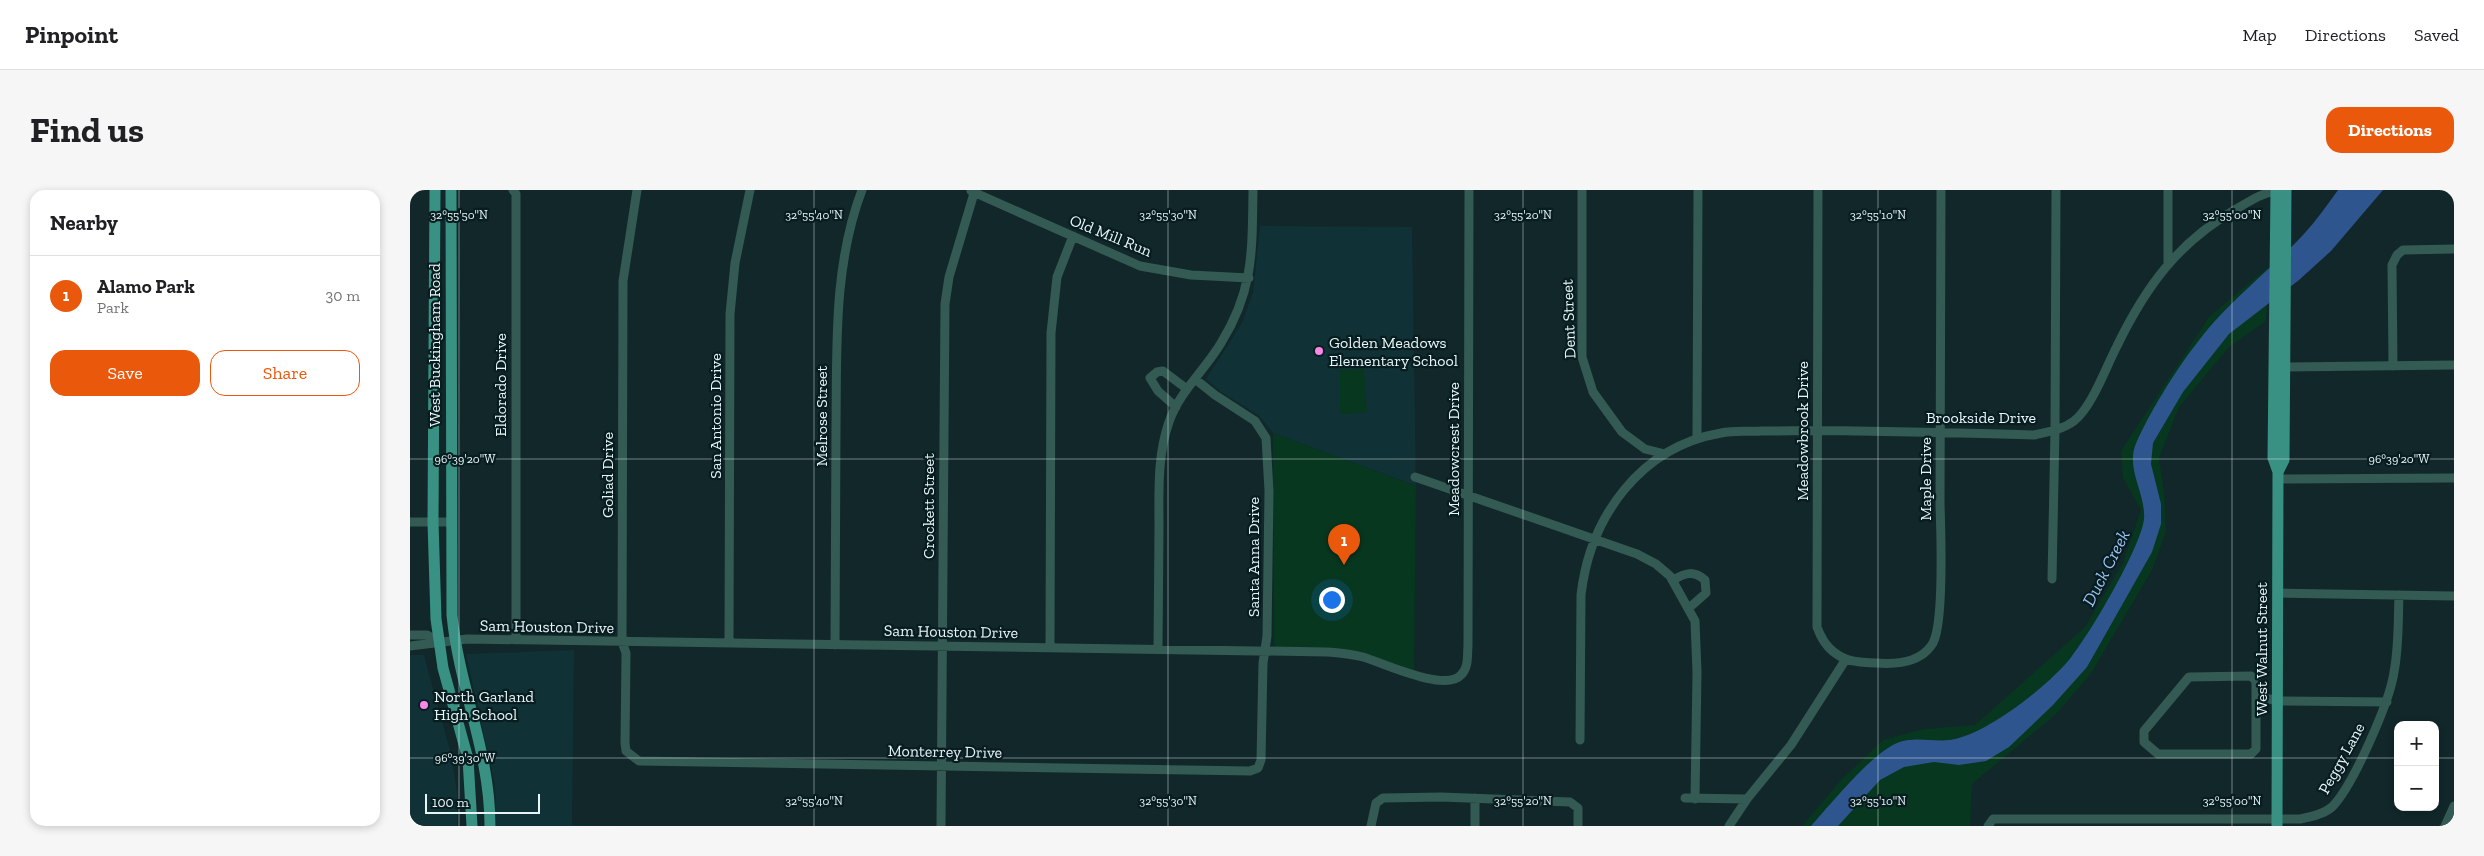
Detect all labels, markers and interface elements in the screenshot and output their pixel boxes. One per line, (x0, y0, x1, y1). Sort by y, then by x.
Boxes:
text: Pinpoint (25, 20, 118, 49)
text: Map (2242, 24, 2277, 46)
text: Directions (2305, 24, 2386, 46)
text: Saved (2414, 24, 2459, 46)
button: Directions (2326, 107, 2454, 153)
text: Find us (30, 109, 144, 151)
text: 32°55'50"N (430, 208, 488, 222)
text: 32°55'40"N (785, 208, 843, 222)
text: 32°55'30"N (1139, 208, 1197, 222)
text: 32°55'20"N (1494, 208, 1552, 222)
text: 32°55'10"N (1850, 208, 1906, 222)
text: 32°55'00"N (2203, 208, 2261, 222)
text: Nearby (50, 210, 118, 235)
street label: Old Mill Run (1067, 210, 1155, 261)
street label: West Buckingham Road (425, 263, 444, 427)
text: Alamo Park (97, 275, 195, 298)
street label: Dent Street (1558, 279, 1579, 359)
text: 1 (63, 286, 69, 305)
text: 30 m (326, 286, 360, 305)
text: Park (97, 298, 129, 317)
street label: Eldorado Drive (491, 333, 510, 437)
place label: Golden Meadows Elementary School (1329, 333, 1458, 370)
marker: Golden Meadows Elementary School (1313, 345, 1325, 357)
button: Save (50, 350, 200, 396)
button: Share (210, 350, 360, 396)
street label: San Antonio Drive (706, 353, 725, 479)
street label: Meadowbrook Drive (1793, 361, 1812, 501)
street label: Melrose Street (812, 366, 831, 466)
street label: Meadowcrest Drive (1444, 382, 1463, 516)
street label: Brookside Drive (1926, 408, 2036, 427)
street label: Goliad Drive (598, 432, 617, 518)
street label: Maple Drive (1916, 437, 1935, 521)
text: 96°39'20"W (435, 452, 496, 466)
text: 96°39'20"W (2369, 452, 2430, 466)
street label: Crockett Street (919, 453, 938, 559)
street label: Santa Anna Drive (1244, 497, 1263, 617)
pin: 1 (1328, 524, 1360, 565)
water label: Duck Creek (2077, 526, 2135, 610)
street label: West Walnut Street (2252, 582, 2271, 716)
your location (1319, 587, 1345, 613)
street label: Sam Houston Drive (480, 616, 614, 637)
street label: Sam Houston Drive (884, 621, 1018, 642)
place label: North Garland High School (434, 687, 534, 724)
marker: North Garland High School (418, 699, 430, 711)
street label: Peggy Lane (2314, 719, 2369, 797)
map controls (2394, 721, 2439, 811)
button: + (2394, 721, 2439, 766)
street label: Monterrey Drive (888, 741, 1002, 762)
text: 96°39'30"W (435, 751, 496, 765)
button: − (2394, 766, 2439, 811)
scale bar (425, 791, 540, 814)
text: 100 m (432, 794, 469, 811)
text: 32°55'40"N (785, 794, 843, 808)
text: 32°55'30"N (1139, 794, 1197, 808)
text: 32°55'20"N (1494, 794, 1552, 808)
text: 32°55'10"N (1850, 794, 1906, 808)
text: 32°55'00"N (2203, 794, 2261, 808)

